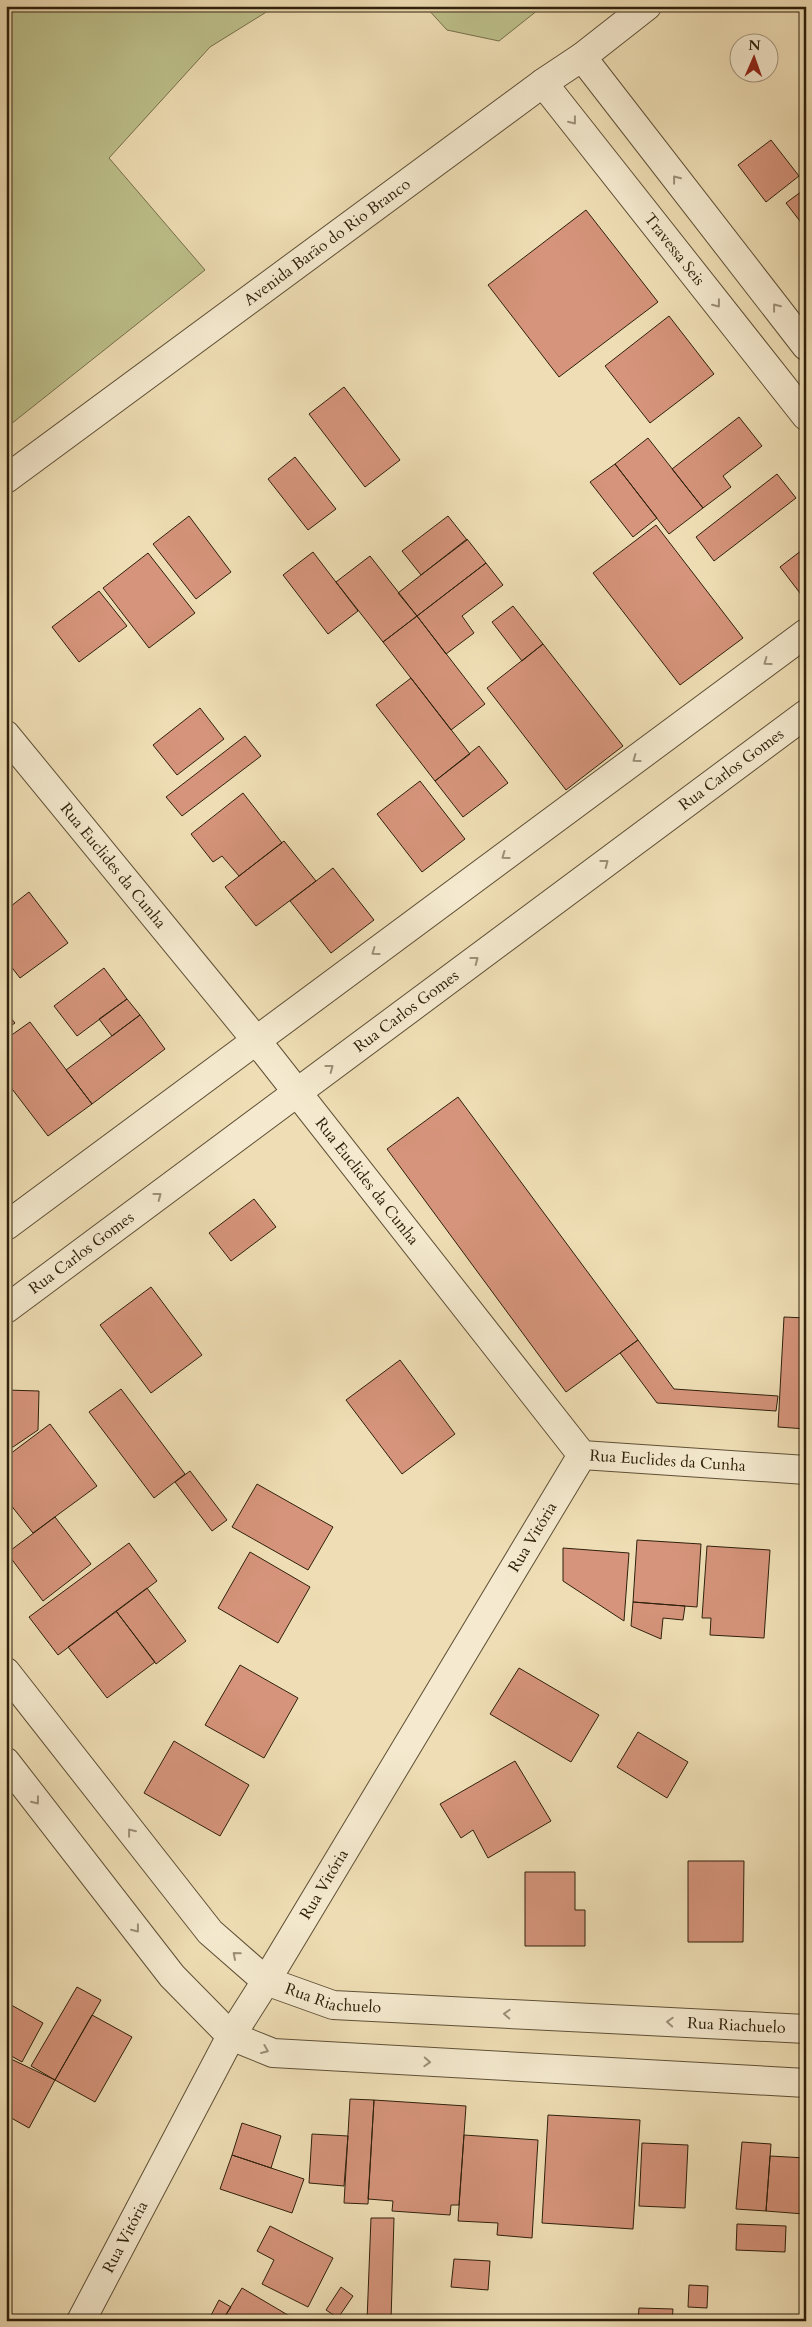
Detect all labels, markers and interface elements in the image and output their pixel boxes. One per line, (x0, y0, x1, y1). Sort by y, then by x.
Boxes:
north arrow (730, 32, 780, 82)
text: N (748, 36, 761, 55)
one-way arrow (567, 115, 576, 125)
street label: Avenida Barão do Rio Branco (239, 173, 415, 311)
one-way arrow (674, 176, 682, 185)
street label: Travessa Seis (639, 208, 710, 290)
one-way arrow (711, 298, 720, 308)
one-way arrow (773, 303, 782, 313)
one-way arrow (764, 657, 773, 665)
street label: Rua Carlos Gomes (674, 723, 788, 816)
one-way arrow (632, 753, 642, 762)
street label: Rua Euclides da Cunha (55, 798, 171, 933)
one-way arrow (501, 850, 511, 859)
one-way arrow (599, 860, 609, 869)
one-way arrow (372, 947, 381, 955)
one-way arrow (469, 958, 478, 966)
street label: Rua Carlos Gomes (349, 965, 464, 1058)
one-way arrow (324, 1065, 334, 1074)
street label: Rua Euclides da Cunha (310, 1113, 424, 1250)
one-way arrow (152, 1193, 162, 1202)
street label: Rua Carlos Gomes (24, 1206, 139, 1299)
street label: Rua Euclides da Cunha (589, 1445, 747, 1477)
street label: Rua Vitória (503, 1498, 562, 1576)
one-way arrow (31, 1795, 39, 1804)
one-way arrow (129, 1829, 137, 1838)
street label: Rua Vitória (294, 1845, 354, 1924)
one-way arrow (131, 1923, 139, 1932)
one-way arrow (233, 1952, 242, 1961)
street label: Rua Riachuelo (282, 1978, 382, 2018)
one-way arrow (503, 2008, 511, 2019)
street label: Rua Riachuelo (687, 2012, 786, 2039)
one-way arrow (665, 2017, 673, 2028)
one-way arrow (260, 2044, 269, 2054)
one-way arrow (423, 2056, 431, 2067)
street label: Rua Vitória (97, 2197, 153, 2277)

